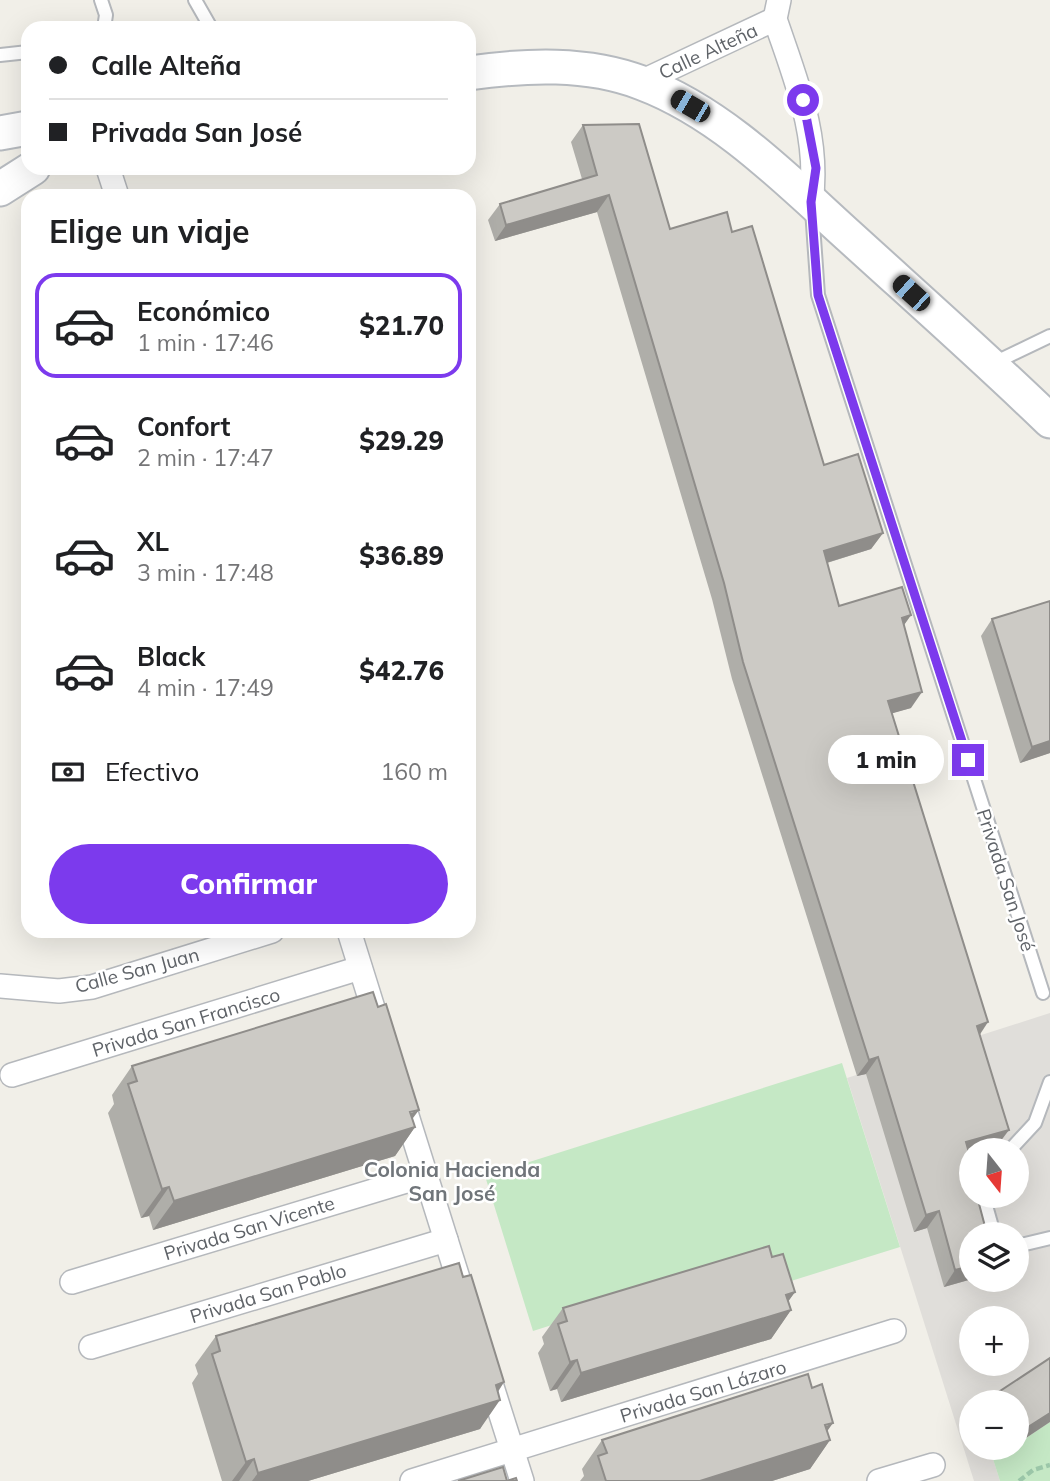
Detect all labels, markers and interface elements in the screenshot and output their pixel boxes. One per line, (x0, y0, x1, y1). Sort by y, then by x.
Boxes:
street label: Calle Alteña (655, 18, 761, 84)
text: Calle Alteña (91, 49, 241, 82)
route start (787, 84, 819, 116)
car (667, 86, 714, 126)
text: Privada San José (91, 116, 302, 149)
text: Elige un viaje (49, 211, 250, 251)
car (889, 271, 934, 315)
icon: car (53, 294, 116, 357)
text: Económico (137, 295, 270, 328)
text: $21.70 (359, 309, 444, 342)
text: 1 min · 17:46 (137, 328, 274, 357)
icon: car (53, 409, 116, 472)
text: Confort (137, 410, 230, 443)
text: $29.29 (359, 424, 444, 457)
text: 2 min · 17:47 (137, 443, 274, 472)
icon: car (53, 524, 116, 587)
text: XL (137, 525, 169, 558)
text: $36.89 (359, 539, 444, 572)
text: 3 min · 17:48 (137, 558, 274, 587)
icon: car (53, 639, 116, 702)
text: Black (137, 640, 205, 673)
text: $42.76 (359, 654, 444, 687)
text: 4 min · 17:49 (137, 673, 274, 702)
callout: 1 min (828, 736, 944, 784)
route end (952, 744, 984, 776)
text: 1 min (855, 745, 917, 774)
icon: cash (49, 753, 87, 791)
text: Efectivo (105, 755, 199, 788)
text: 160 m (380, 757, 448, 786)
street label: Privada San José (972, 806, 1040, 954)
button: Confirmar (49, 844, 448, 924)
street label: Calle San Juan (72, 942, 202, 998)
street label: Privada San Francisco (89, 982, 283, 1062)
north arrow (959, 1138, 1029, 1208)
map controls (959, 1138, 1029, 1460)
district label: Colonia Hacienda San José (364, 1156, 540, 1206)
street label: Privada San Vicente (161, 1191, 337, 1265)
button: layers (959, 1222, 1029, 1292)
street label: Privada San Pablo (187, 1258, 349, 1328)
button: + (959, 1306, 1029, 1376)
street label: Privada San Lázaro (617, 1354, 789, 1428)
button: − (959, 1390, 1029, 1460)

